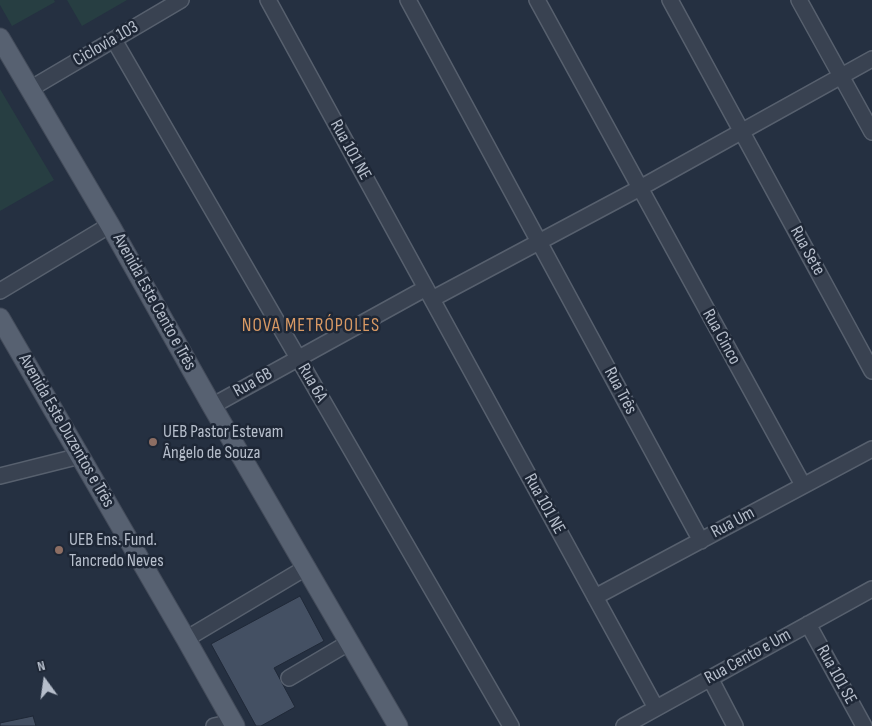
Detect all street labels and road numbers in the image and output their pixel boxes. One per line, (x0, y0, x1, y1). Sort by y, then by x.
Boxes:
street label: Ciclovia 103 (69, 17, 143, 71)
street label: Rua 101 NE (325, 116, 375, 184)
street label: Rua Sete (785, 223, 829, 279)
street label: Avenida Este Cento e Três (107, 230, 201, 374)
street label: Rua Cinco (697, 306, 745, 368)
street label: Avenida Este Duzentos e Três (13, 350, 119, 512)
street label: Rua 6A (292, 360, 332, 406)
street label: Rua 6B (230, 363, 276, 403)
street label: Rua Três (599, 364, 641, 418)
street label: Rua 101 NE (519, 470, 569, 538)
street label: Rua Um (708, 503, 758, 543)
street label: Rua Cento e Um (701, 624, 795, 690)
street label: Rua 101 SE (811, 642, 861, 708)

